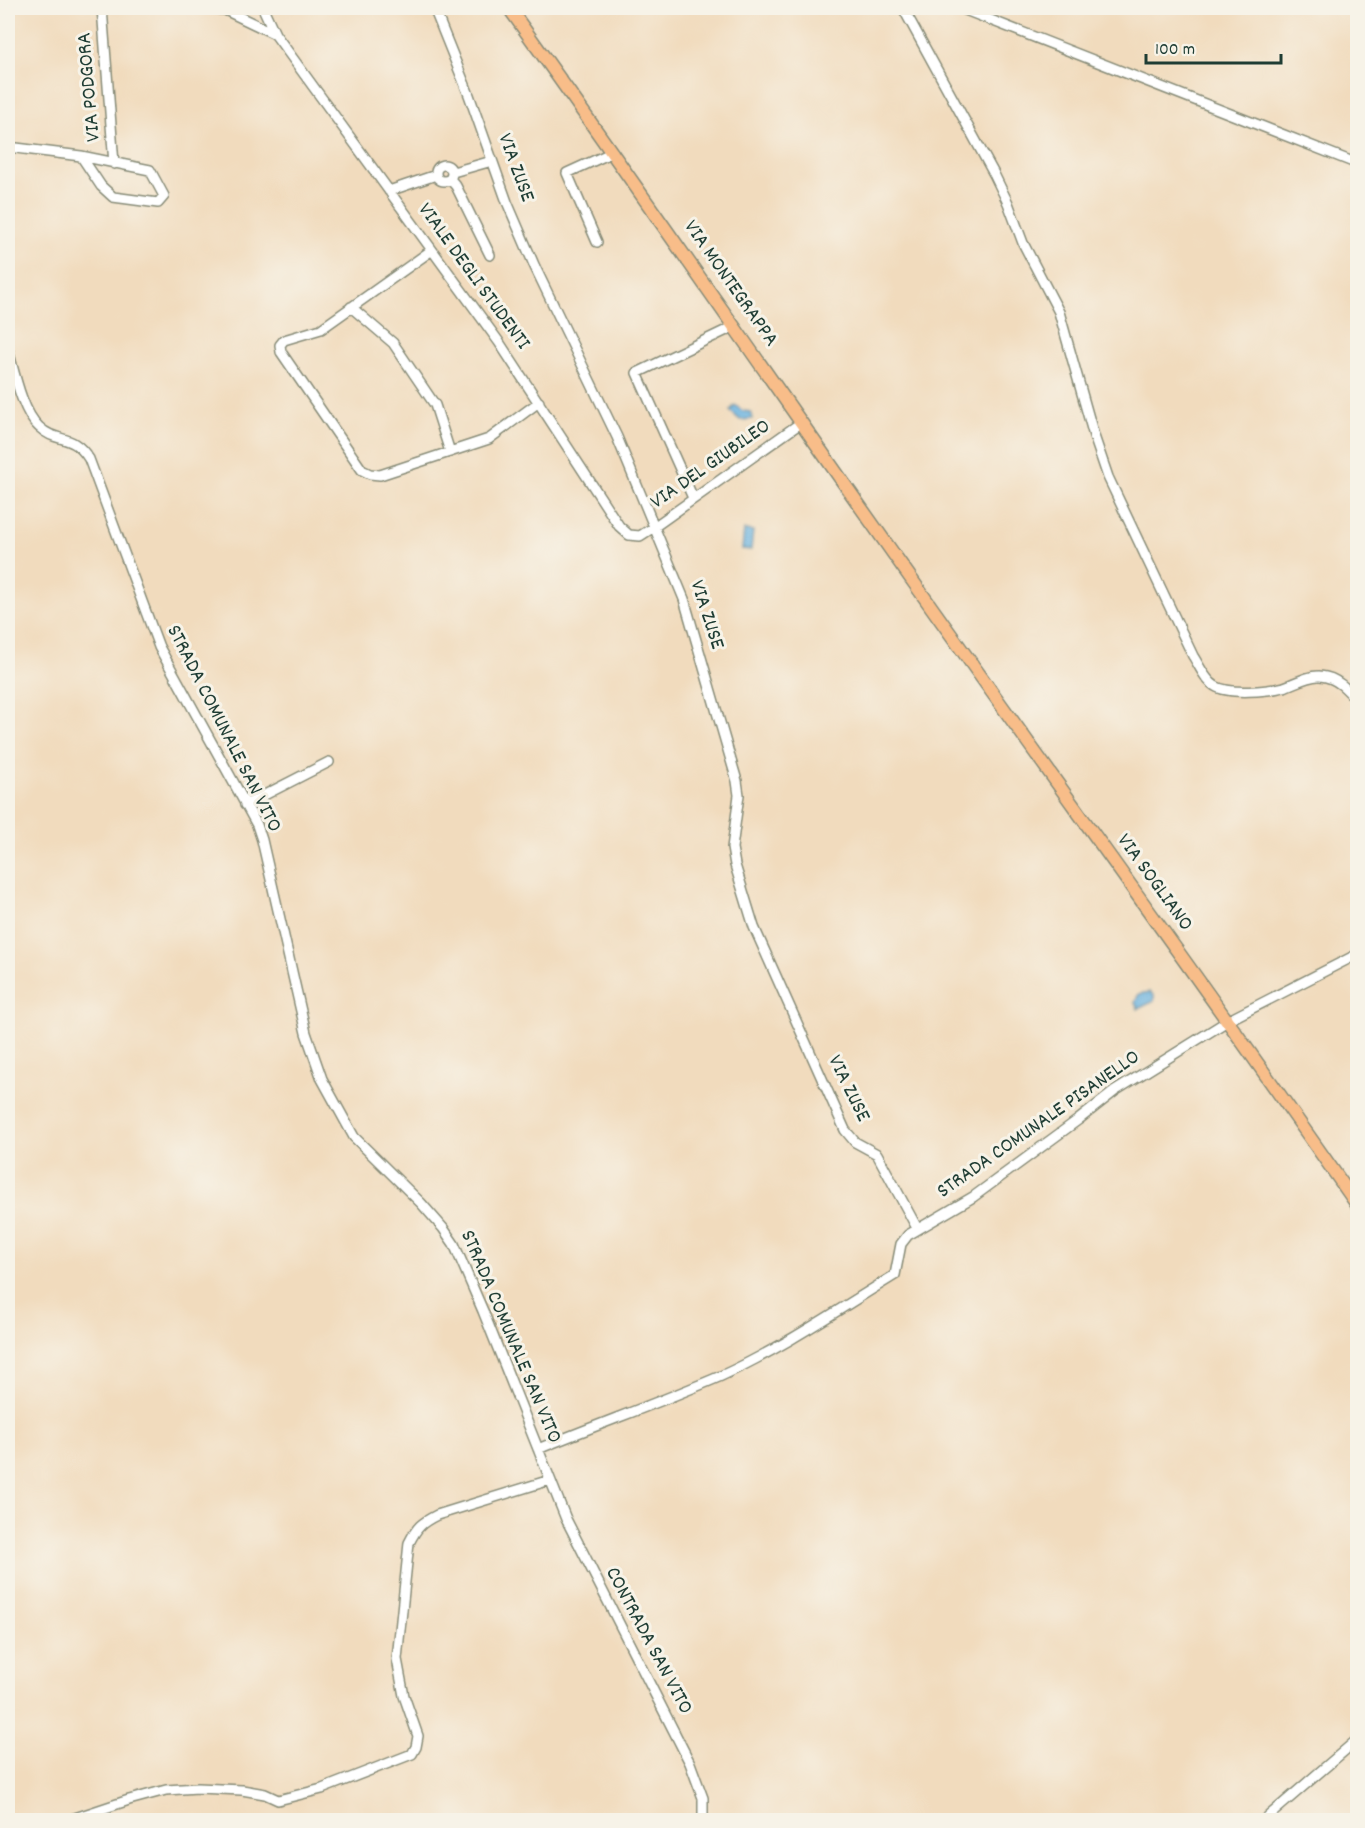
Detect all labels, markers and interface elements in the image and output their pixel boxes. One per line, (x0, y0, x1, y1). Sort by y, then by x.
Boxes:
scale bar (1146, 27, 1281, 65)
street label: VIA PODGORA (70, 31, 110, 143)
text: 100 m (1155, 38, 1195, 63)
street label: VIA ZUSE (489, 129, 541, 207)
street label: VIALE DEGLI STUDENTI (409, 197, 537, 357)
street label: VIA MONTEGRAPPA (675, 215, 785, 353)
street label: VIA DEL GIUBILEO (645, 412, 777, 518)
street label: VIA ZUSE (681, 577, 731, 654)
street label: STRADA COMUNALE SAN VITO (158, 620, 288, 838)
street label: VIA SOGLIANO (1108, 828, 1200, 938)
street label: STRADA COMUNALE PISANELLO (931, 1043, 1147, 1207)
street label: VIA ZUSE (819, 1050, 877, 1128)
street label: STRADA COMUNALE SAN VITO (451, 1226, 569, 1448)
street label: CONTRADA SAN VITO (596, 1562, 700, 1720)

